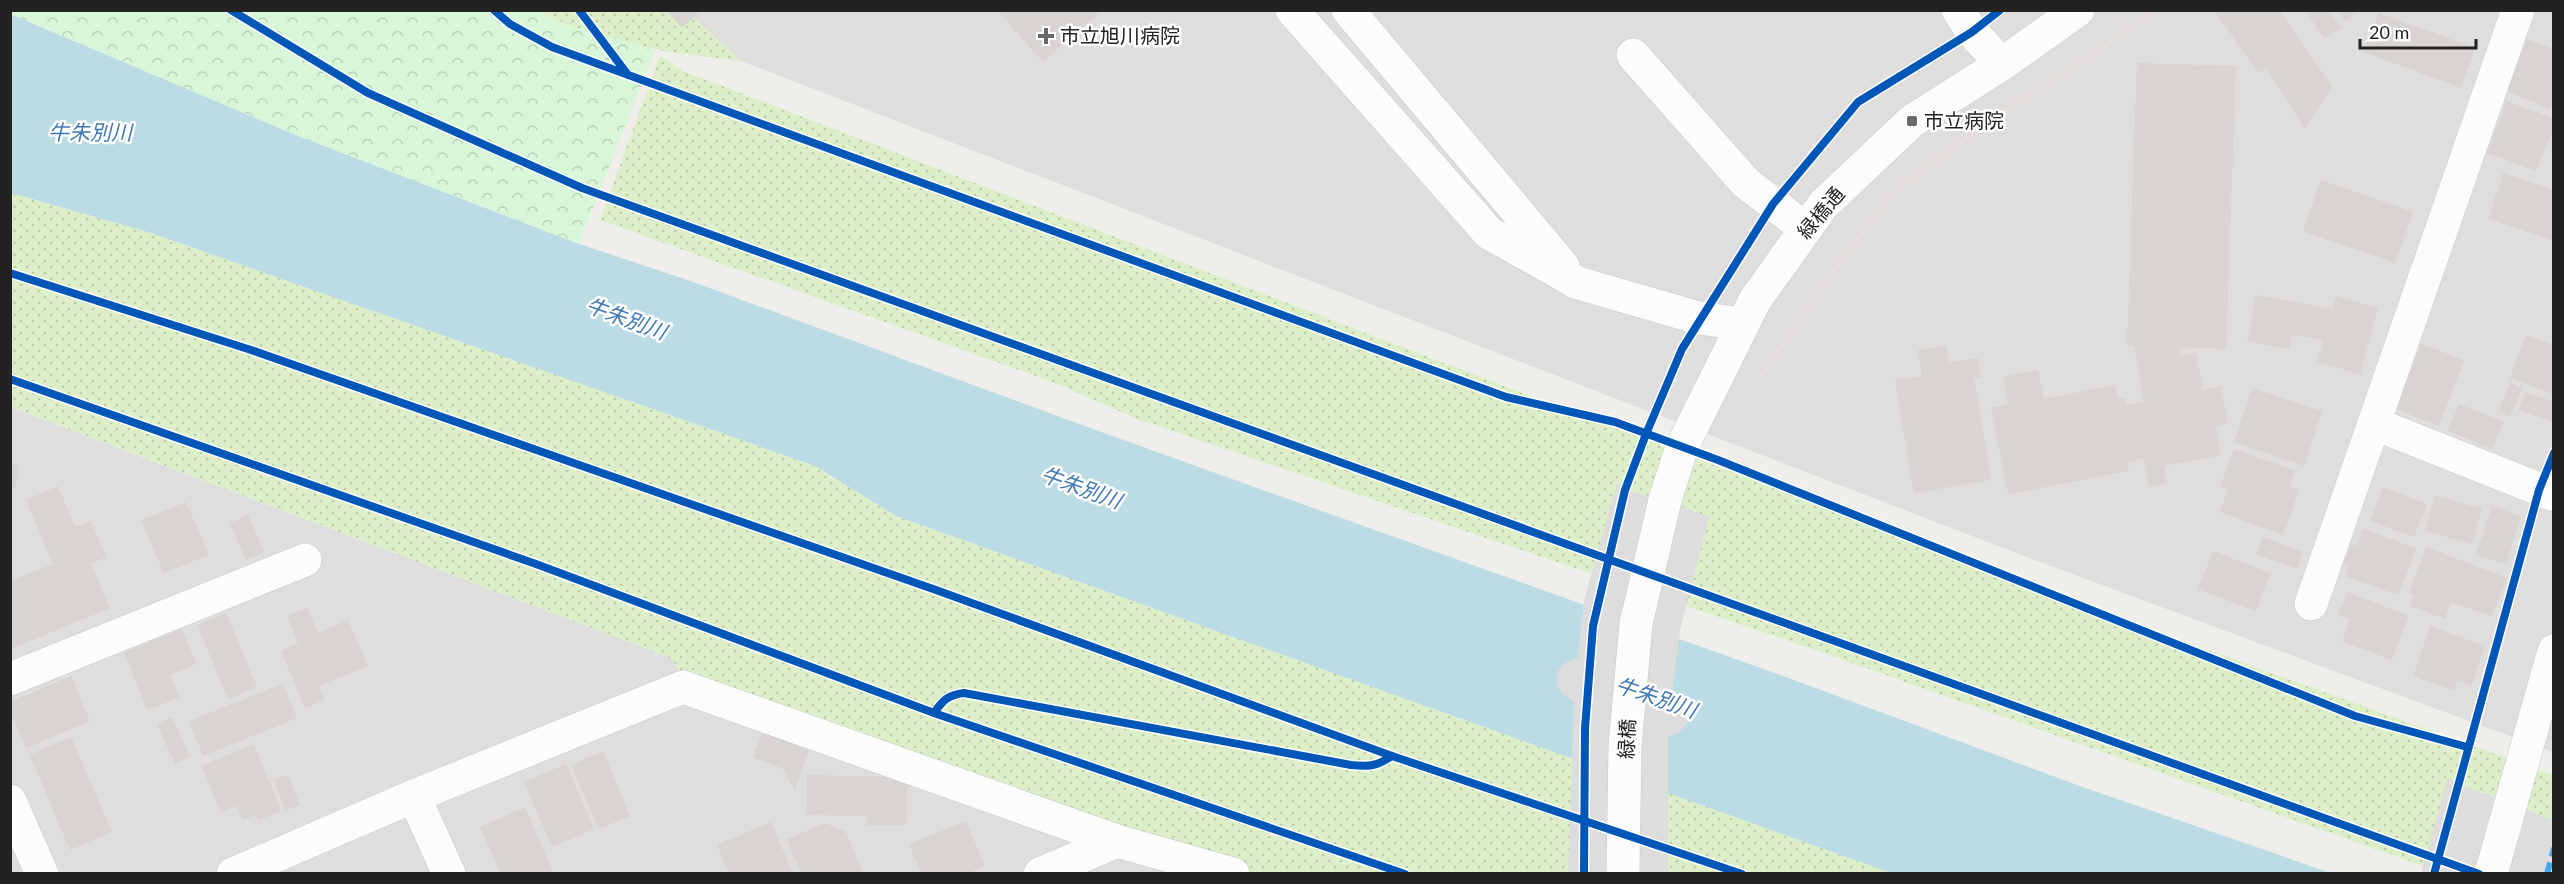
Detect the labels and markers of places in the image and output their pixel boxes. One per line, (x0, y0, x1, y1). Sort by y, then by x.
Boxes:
place label: 市立旭川病院 (1060, 23, 1180, 47)
marker: 市立旭川病院 (1037, 27, 1055, 45)
place label: 市立病院 (1924, 108, 2004, 132)
marker: 市立病院 (1905, 114, 1919, 128)

